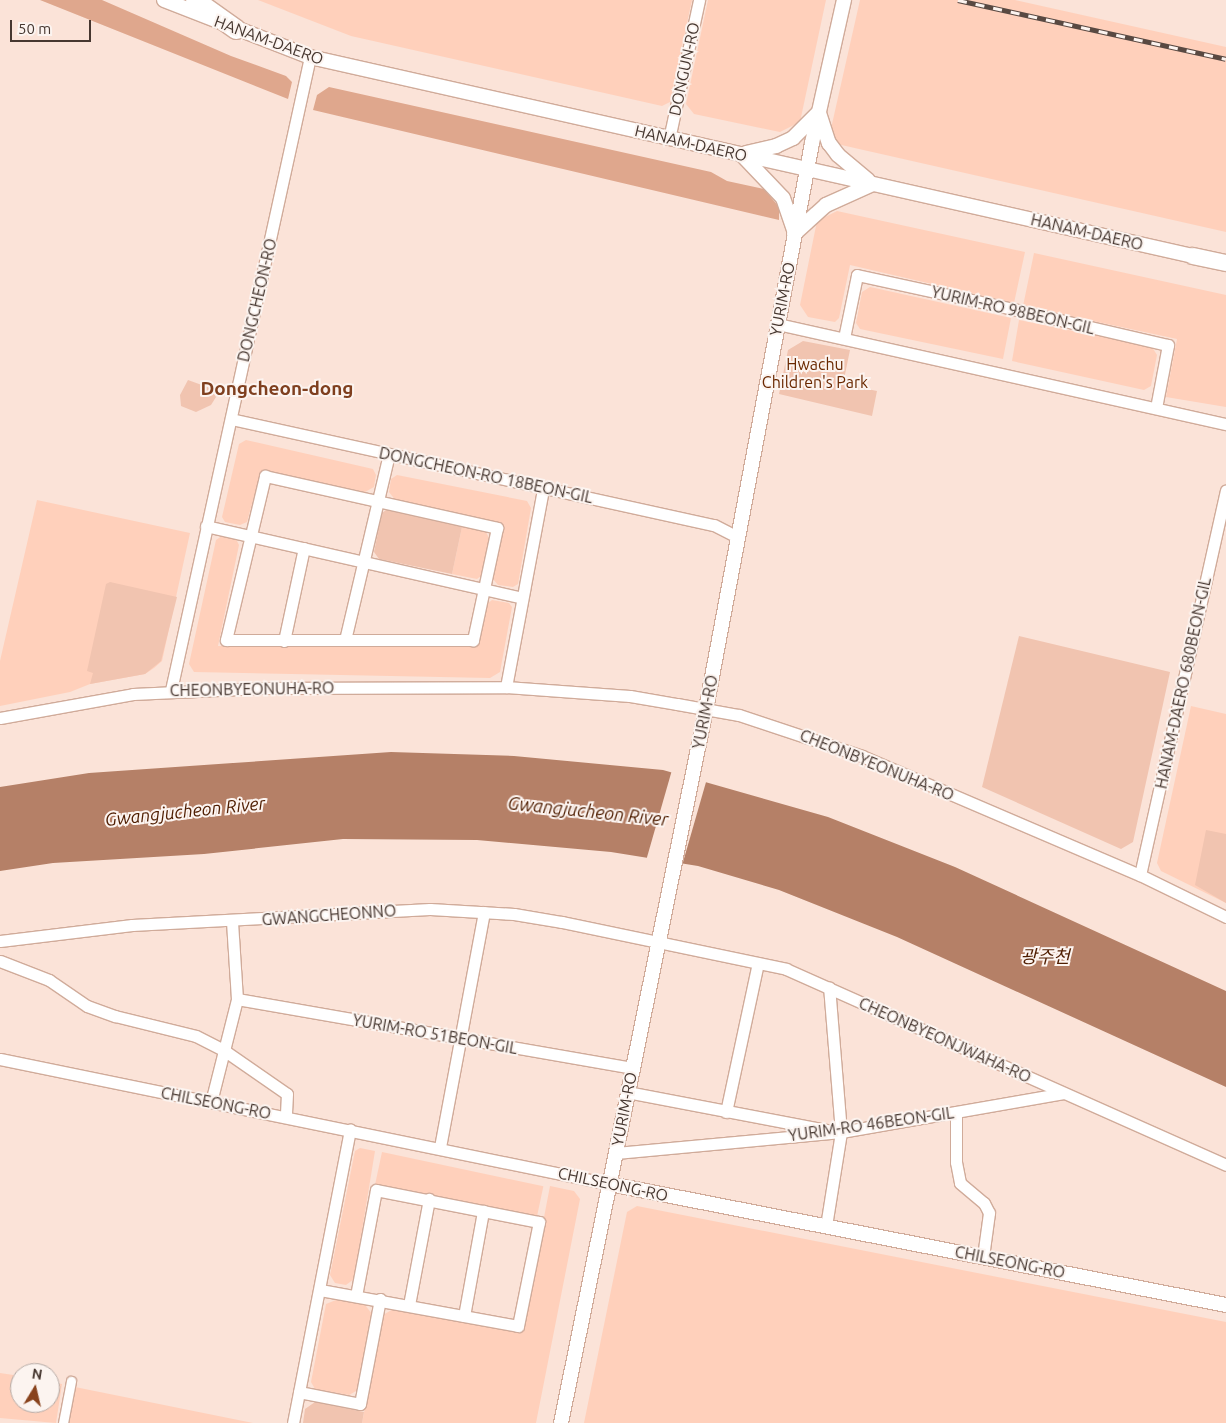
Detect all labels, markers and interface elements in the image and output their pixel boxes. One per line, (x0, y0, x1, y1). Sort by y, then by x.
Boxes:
scale bar (12, 10, 94, 42)
street label: HANAM-DAERO (212, 11, 326, 69)
text: 50 m (18, 20, 51, 37)
street label: DONGUN-RO (665, 20, 703, 118)
street label: HANAM-DAERO (633, 121, 749, 165)
street label: HANAM-DAERO (1029, 210, 1145, 254)
street label: DONGCHEON-RO (233, 236, 281, 364)
street label: YURIM-RO (765, 260, 799, 338)
street label: YURIM-RO 98BEON-GIL (929, 282, 1097, 338)
park label: Hwachu Children's Park (762, 354, 868, 392)
district label: Dongcheon-dong (200, 378, 354, 400)
street label: DONGCHEON-RO 18BEON-GIL (377, 443, 595, 507)
street label: HANAM-DAERO 680BEON-GIL (1151, 575, 1215, 791)
street label: YURIM-RO (688, 673, 722, 751)
street label: CHEONBYEONUHA-RO (170, 678, 334, 700)
street label: CHEONBYEONUHA-RO (797, 725, 957, 805)
water label: Gwangjucheon River (104, 792, 266, 830)
water label: Gwangjucheon River (507, 792, 669, 830)
street label: GWANGCHEONNO (261, 901, 397, 929)
water label: 광주천 (1020, 945, 1070, 967)
street label: CHEONBYEONJWAHA-RO (856, 993, 1034, 1087)
street label: YURIM-RO 51BEON-GIL (351, 1010, 519, 1058)
street label: YURIM-RO (607, 1070, 641, 1148)
street label: CHILSEONG-RO (159, 1083, 273, 1123)
street label: YURIM-RO 46BEON-GIL (787, 1103, 955, 1145)
street label: CHILSEONG-RO (556, 1163, 670, 1205)
street label: CHILSEONG-RO (953, 1242, 1067, 1282)
north arrow (10, 1363, 60, 1413)
text: N (31, 1365, 44, 1383)

